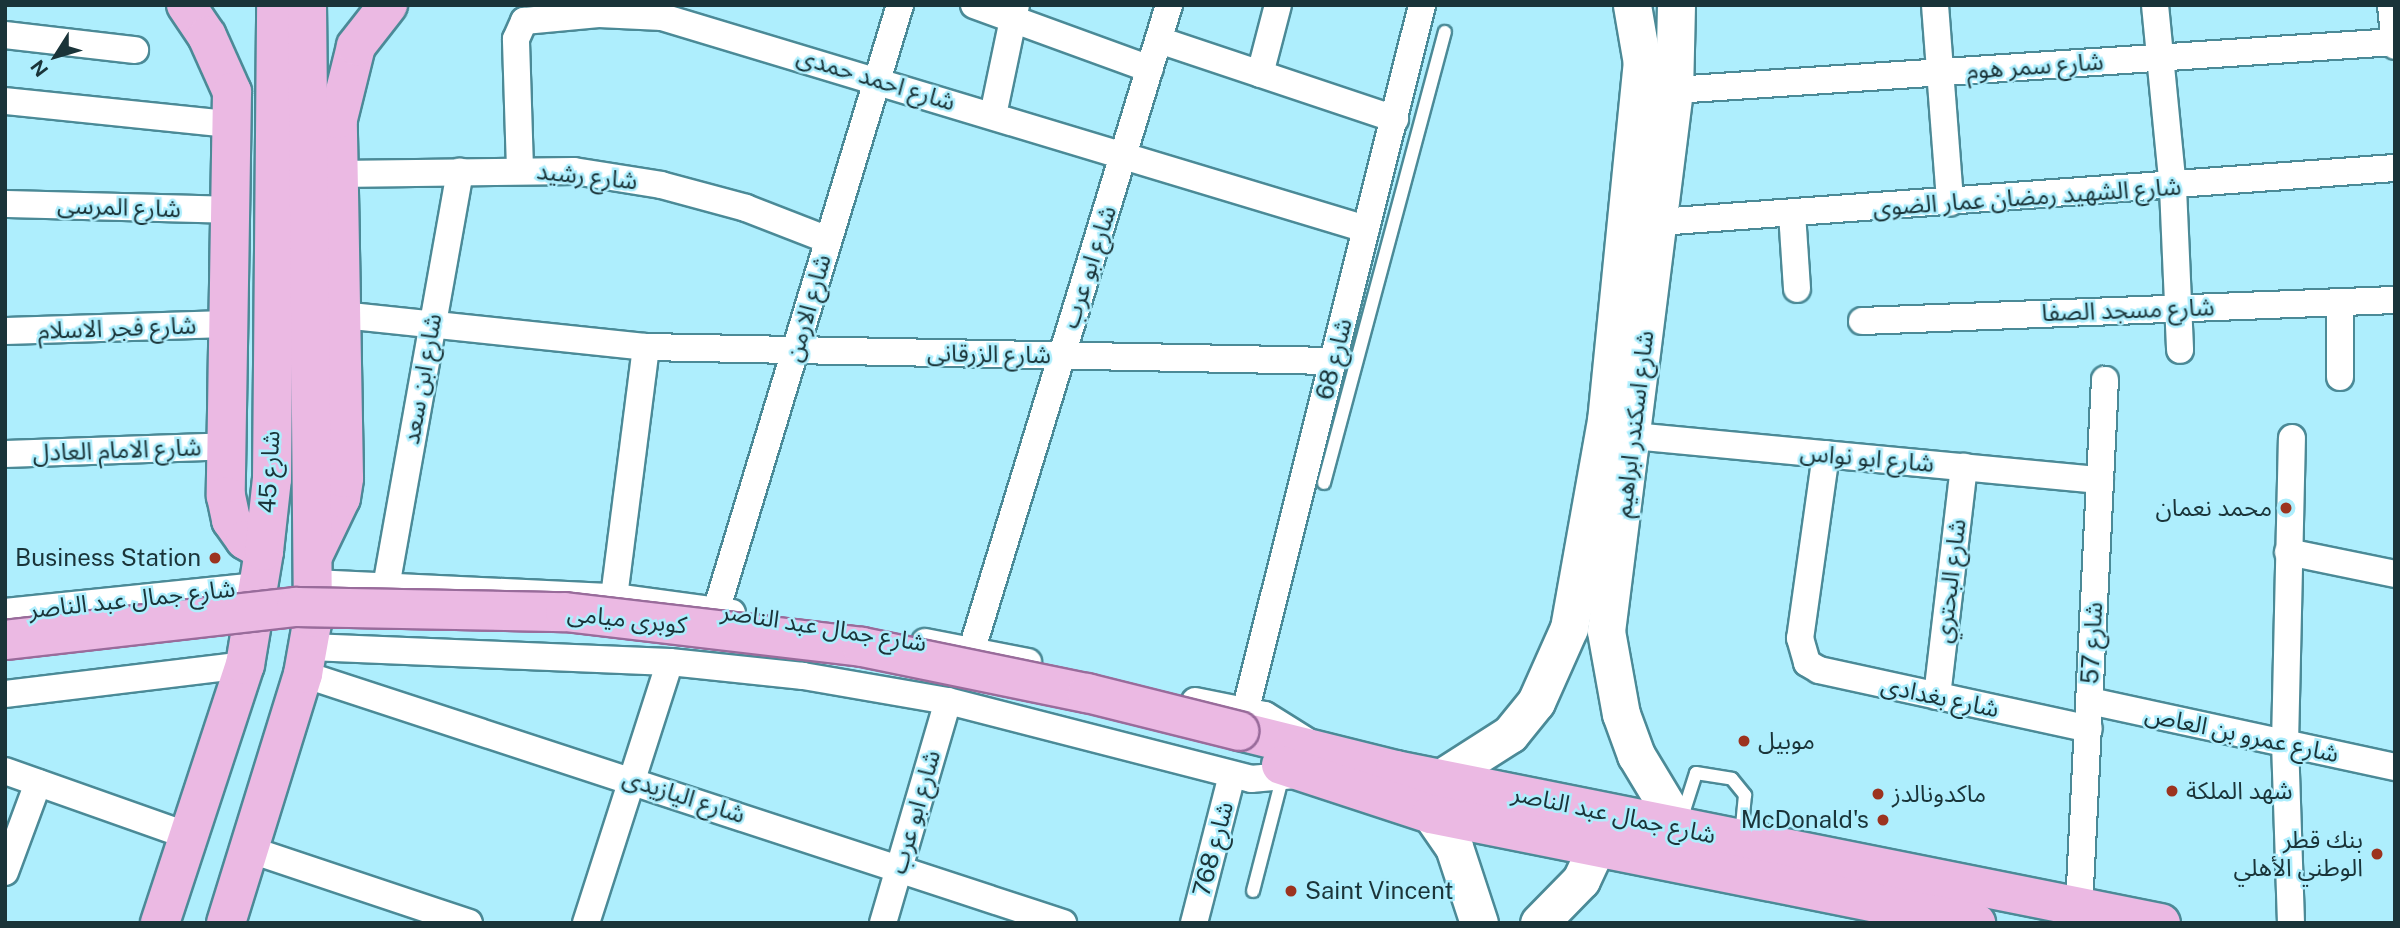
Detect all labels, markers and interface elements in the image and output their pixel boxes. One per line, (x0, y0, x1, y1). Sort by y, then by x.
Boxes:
north arrow (21, 21, 91, 91)
street label: شارع احمد حمدى (793, 41, 959, 117)
street label: شارع سمر هوم (1965, 47, 2105, 85)
text: N (26, 56, 52, 81)
street label: شارع رشيد (535, 156, 639, 196)
street label: شارع الشهيد رمضان عمار الضوى (1872, 172, 2182, 222)
street label: شارع المرسى (57, 190, 181, 224)
street label: شارع ابو عرب (1056, 202, 1122, 332)
street label: شارع الارمن (779, 251, 837, 365)
street label: شارع مسجد الصفا (2041, 293, 2215, 327)
street label: شارع فجر الاسلام (37, 311, 197, 345)
street label: شارع ابن سعد (396, 311, 448, 447)
street label: شارع 68 (1310, 315, 1358, 403)
street label: شارع اسكندر ابراهيم (1608, 329, 1660, 519)
street label: شارع الزرقانى (927, 339, 1051, 369)
street label: شارع 45 (252, 430, 286, 514)
street label: شارع الامام العادل (32, 433, 202, 467)
street label: شارع ابو نواس (1799, 438, 1935, 478)
place label: محمد نعمان (2155, 494, 2272, 522)
marker: محمد نعمان (2278, 500, 2294, 516)
street label: شارع البحتري (1928, 517, 1972, 645)
place label: Business Station (15, 544, 201, 572)
marker: Business Station (207, 550, 223, 566)
street label: شارع جمال عبد الناصر (27, 574, 237, 624)
street label: شارع جمال عبد الناصر (719, 597, 929, 657)
street label: كوبرى ميامى (566, 598, 688, 640)
street label: شارع 57 (2075, 601, 2109, 685)
street label: شارع بغدادى (1878, 670, 2002, 724)
street label: شارع عمرو بن العاص (2143, 699, 2341, 769)
place label: موبيل (1758, 727, 1815, 755)
marker: موبيل (1736, 733, 1752, 749)
street label: شارع ابو عرب (884, 747, 946, 877)
street label: شارع اليازيدى (619, 763, 749, 829)
place label: شهد الملكة (2186, 777, 2292, 805)
street label: شارع جمال عبد الناصر (1510, 778, 1718, 850)
place label: ماكدونالدز (1892, 780, 1986, 808)
marker: شهد الملكة (2164, 783, 2180, 799)
marker: ماكدونالدز (1870, 786, 1886, 802)
street label: شارع 768 (1187, 798, 1239, 900)
place label: McDonald's (1741, 806, 1869, 834)
marker: McDonald's (1875, 812, 1891, 828)
place label: بنك قطر الوطني الأهلي (2233, 826, 2363, 882)
marker: بنك قطر الوطني الأهلي (2369, 846, 2385, 862)
place label: Saint Vincent (1305, 877, 1454, 905)
marker: Saint Vincent (1283, 883, 1299, 899)

